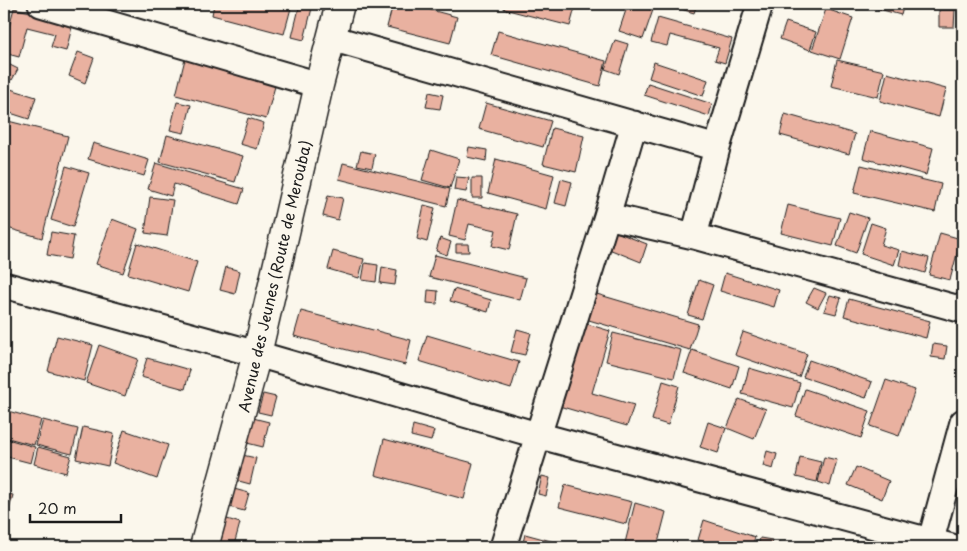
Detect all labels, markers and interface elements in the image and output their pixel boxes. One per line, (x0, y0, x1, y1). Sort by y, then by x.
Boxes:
street label: Avenue des Jeunes (Route de Merouba) (231, 138, 317, 414)
scale bar (30, 491, 121, 523)
text: 20 m (38, 496, 77, 519)

